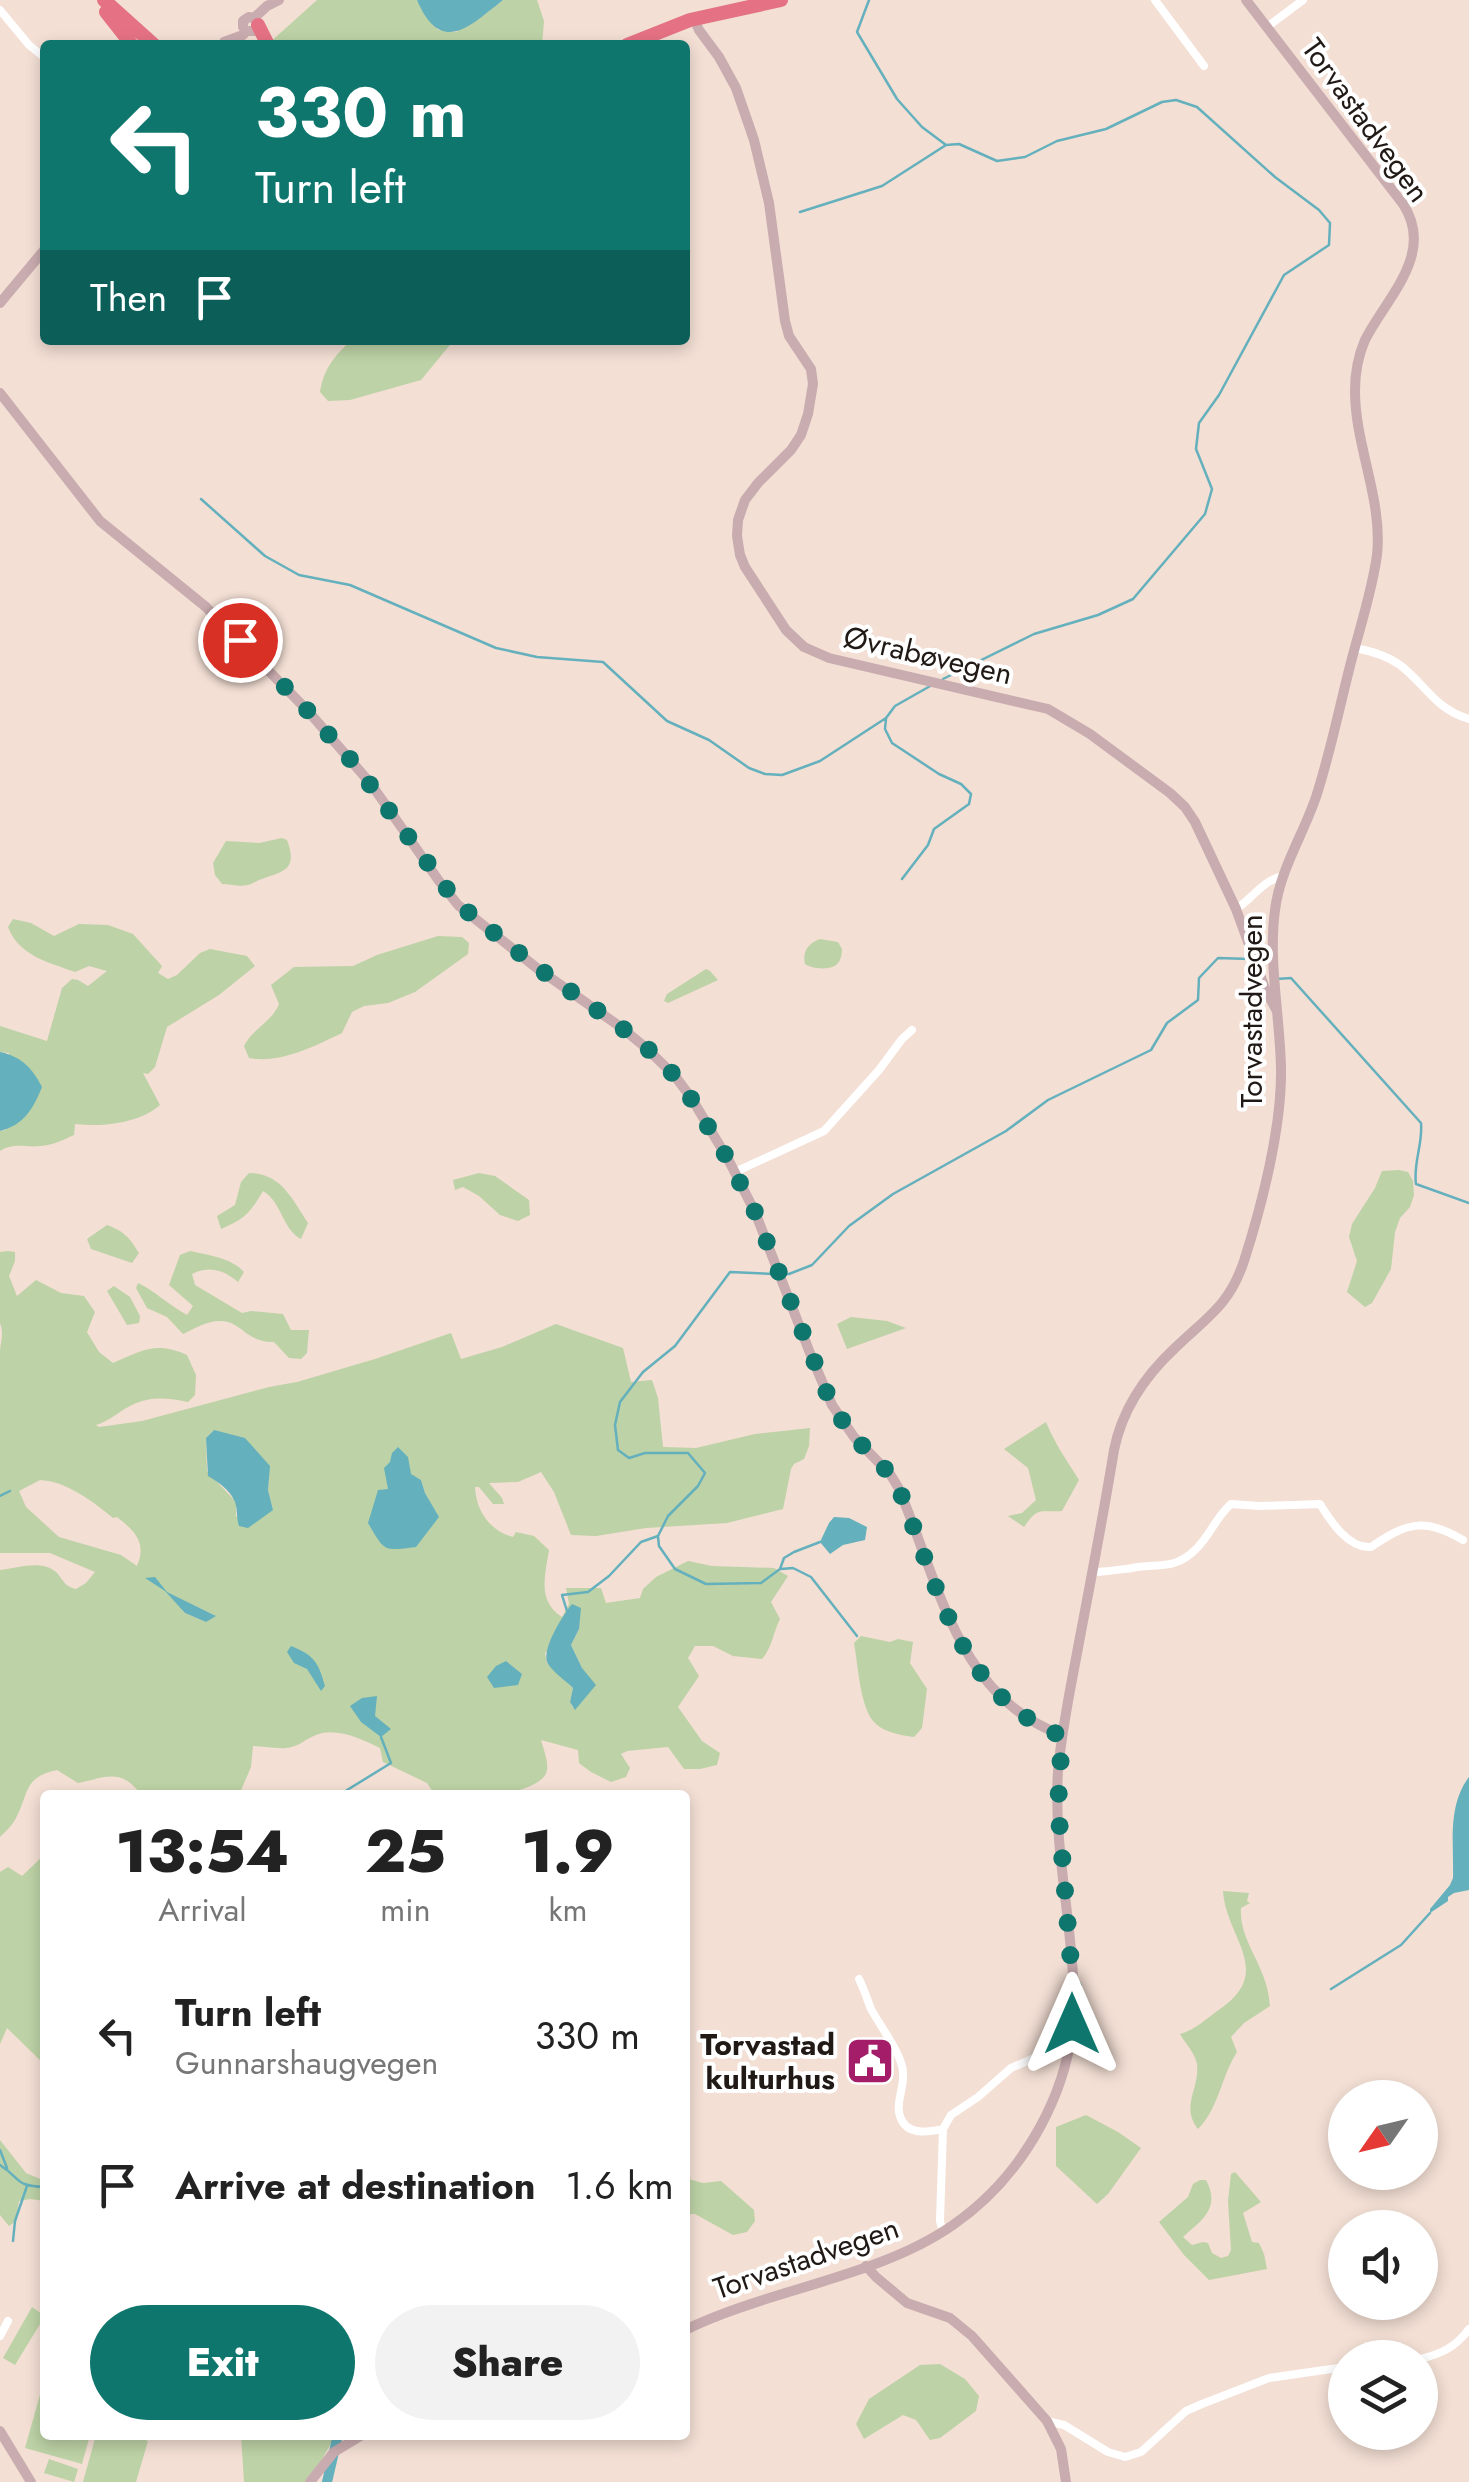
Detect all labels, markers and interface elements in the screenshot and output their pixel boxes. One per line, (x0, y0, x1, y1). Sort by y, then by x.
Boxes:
street label: Torvastadvegen (1292, 29, 1440, 211)
text: 330 m (255, 62, 467, 163)
icon: left (90, 80, 220, 210)
text: Turn left (255, 155, 406, 220)
text: Then (90, 270, 167, 325)
icon: arrive (187, 270, 242, 325)
pin (198, 598, 283, 683)
icon: arrive (213, 613, 268, 668)
street label: Øvrabøvegen (840, 615, 1016, 695)
street label: Torvastadvegen (1230, 914, 1273, 1108)
text: 13:54 (115, 1808, 289, 1895)
text: 25 (365, 1808, 446, 1895)
text: 1.9 (521, 1808, 615, 1895)
text: Arrival (158, 1887, 247, 1933)
text: min (380, 1887, 430, 1933)
text: km (548, 1887, 587, 1933)
position arrow (1020, 1972, 1124, 2076)
text: Turn left (175, 1985, 321, 2040)
icon: left (90, 2008, 145, 2063)
text: 330 m (535, 2008, 640, 2063)
place label: Torvastad kulturhus (700, 2023, 835, 2100)
public building icon: Torvastad kulturhus (844, 2035, 896, 2087)
text: Gunnarshaugvegen (175, 2040, 438, 2086)
north arrow (1328, 2080, 1438, 2190)
map controls (1328, 2080, 1438, 2450)
icon: arrive (90, 2158, 145, 2213)
text: Arrive at destination (175, 2158, 536, 2213)
text: 1.6 km (566, 2158, 674, 2213)
street label: Torvastadvegen (708, 2206, 904, 2310)
button: sound (1328, 2210, 1438, 2320)
button: Exit (90, 2305, 355, 2420)
button: Share (375, 2305, 640, 2420)
button: layers (1328, 2340, 1438, 2450)

